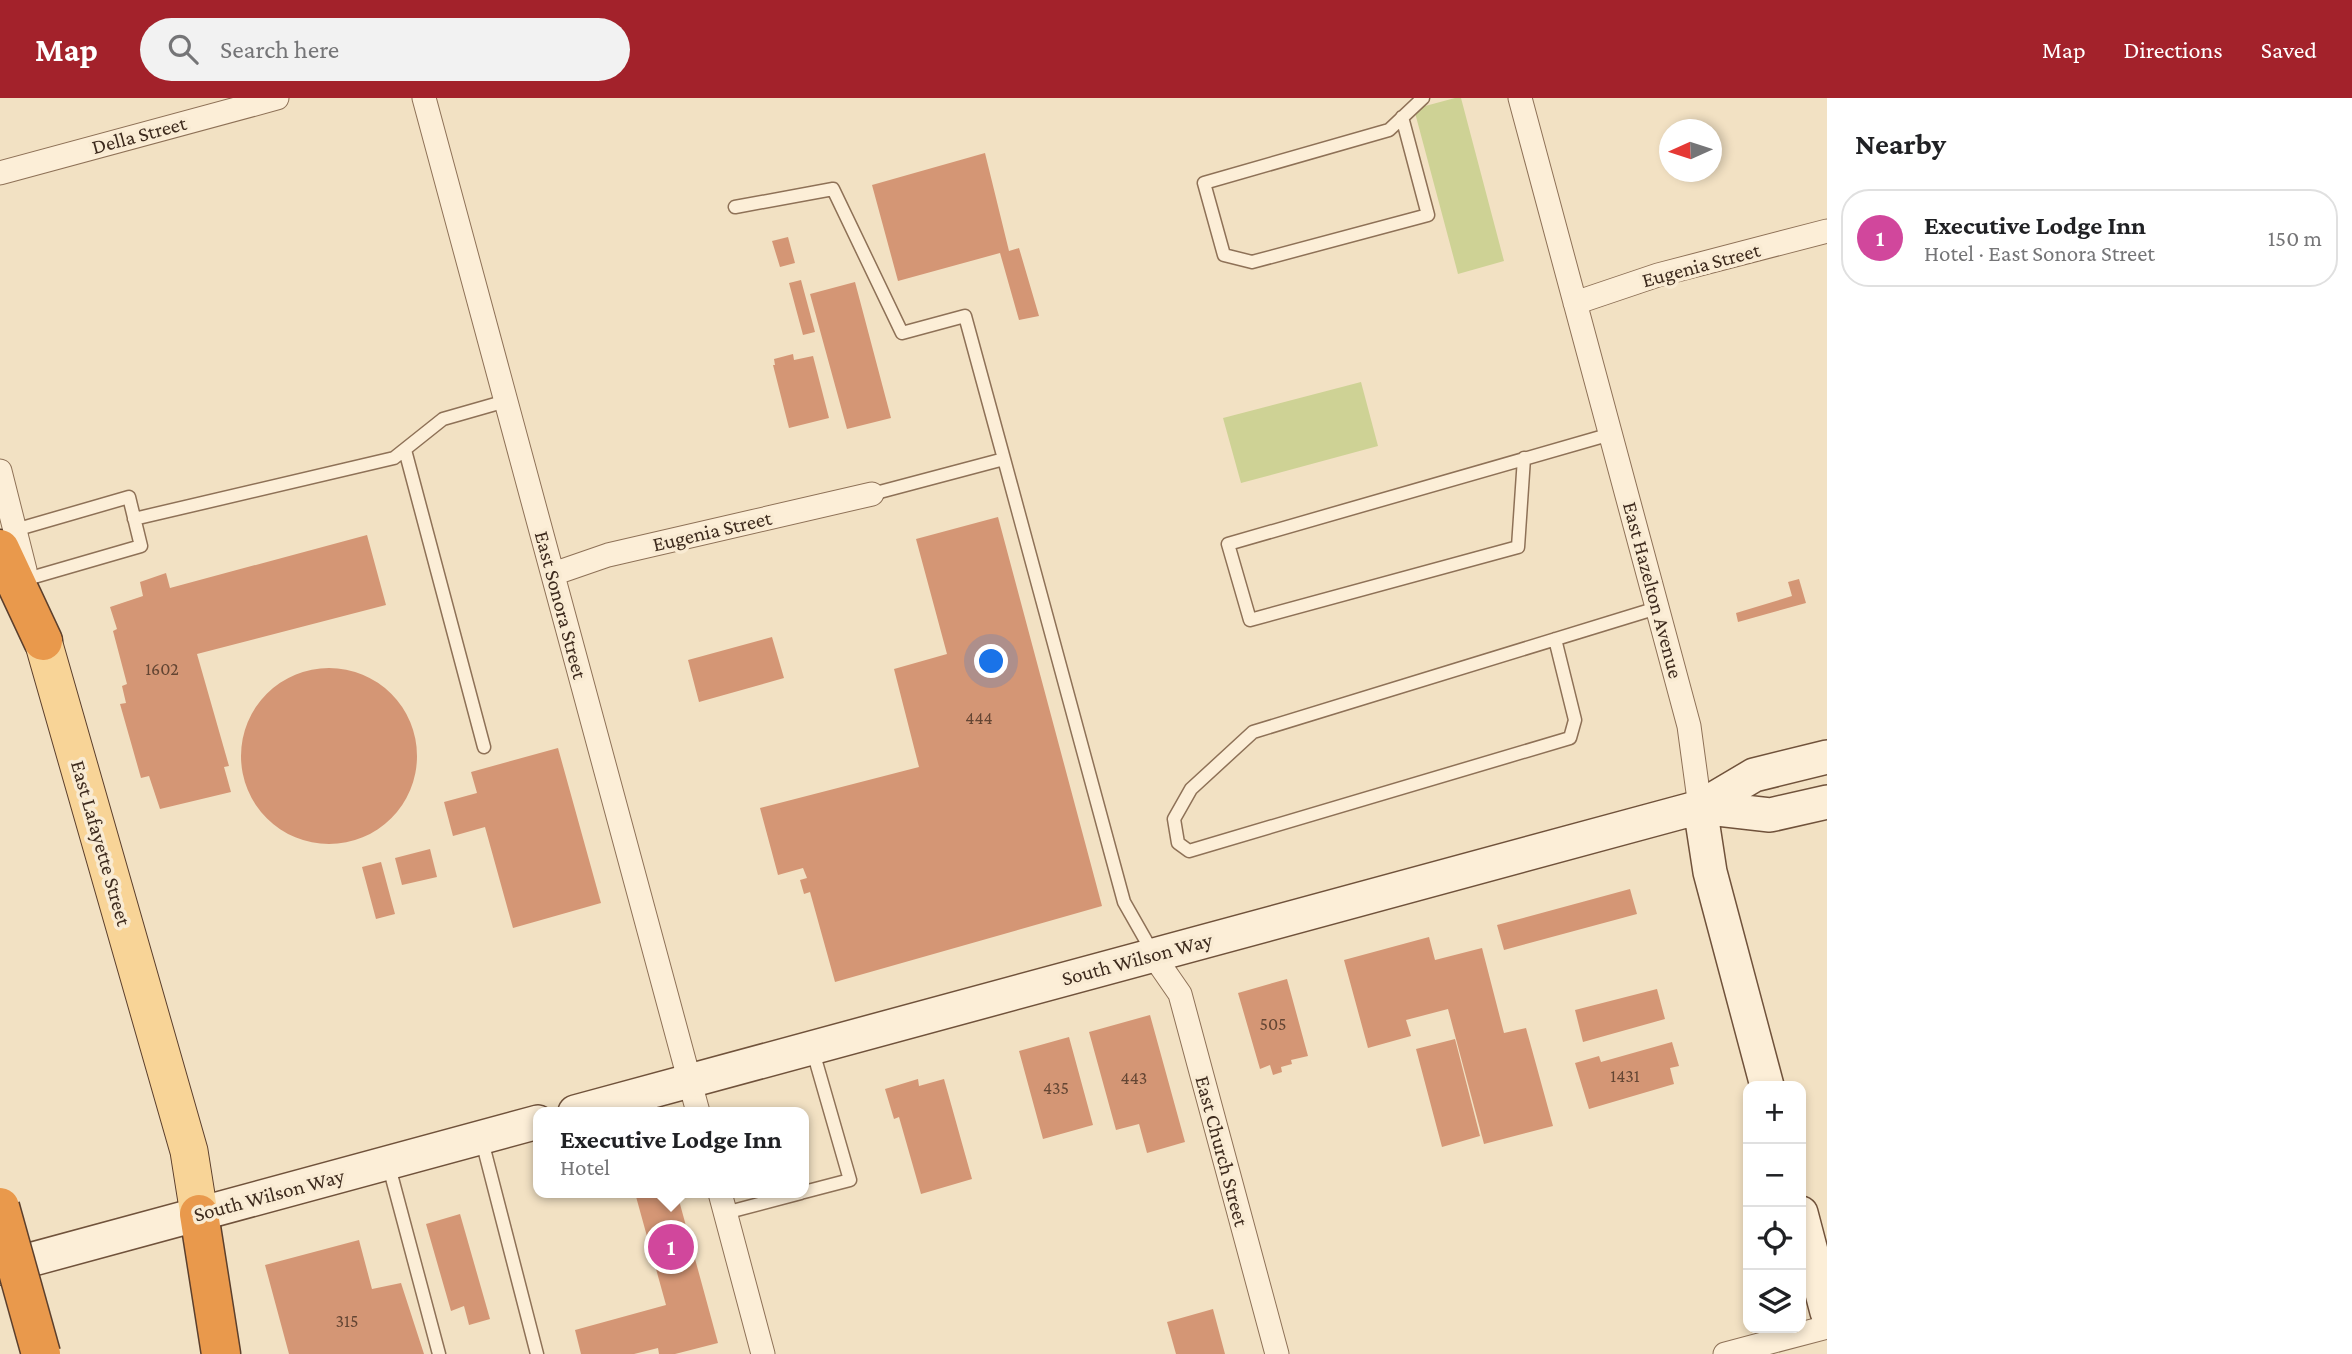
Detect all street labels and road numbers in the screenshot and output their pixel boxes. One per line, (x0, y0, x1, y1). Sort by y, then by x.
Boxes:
street label: Della Street (89, 111, 190, 159)
street label: Eugenia Street (1639, 237, 1764, 292)
street label: East Hazelton Avenue (1618, 499, 1688, 681)
street label: Eugenia Street (650, 505, 775, 556)
street label: East Sonora Street (530, 528, 593, 683)
street label: East Lafayette Street (66, 757, 136, 930)
street label: South Wilson Way (1059, 927, 1215, 991)
street label: East Church Street (1190, 1073, 1254, 1230)
street label: South Wilson Way (191, 1163, 347, 1227)

